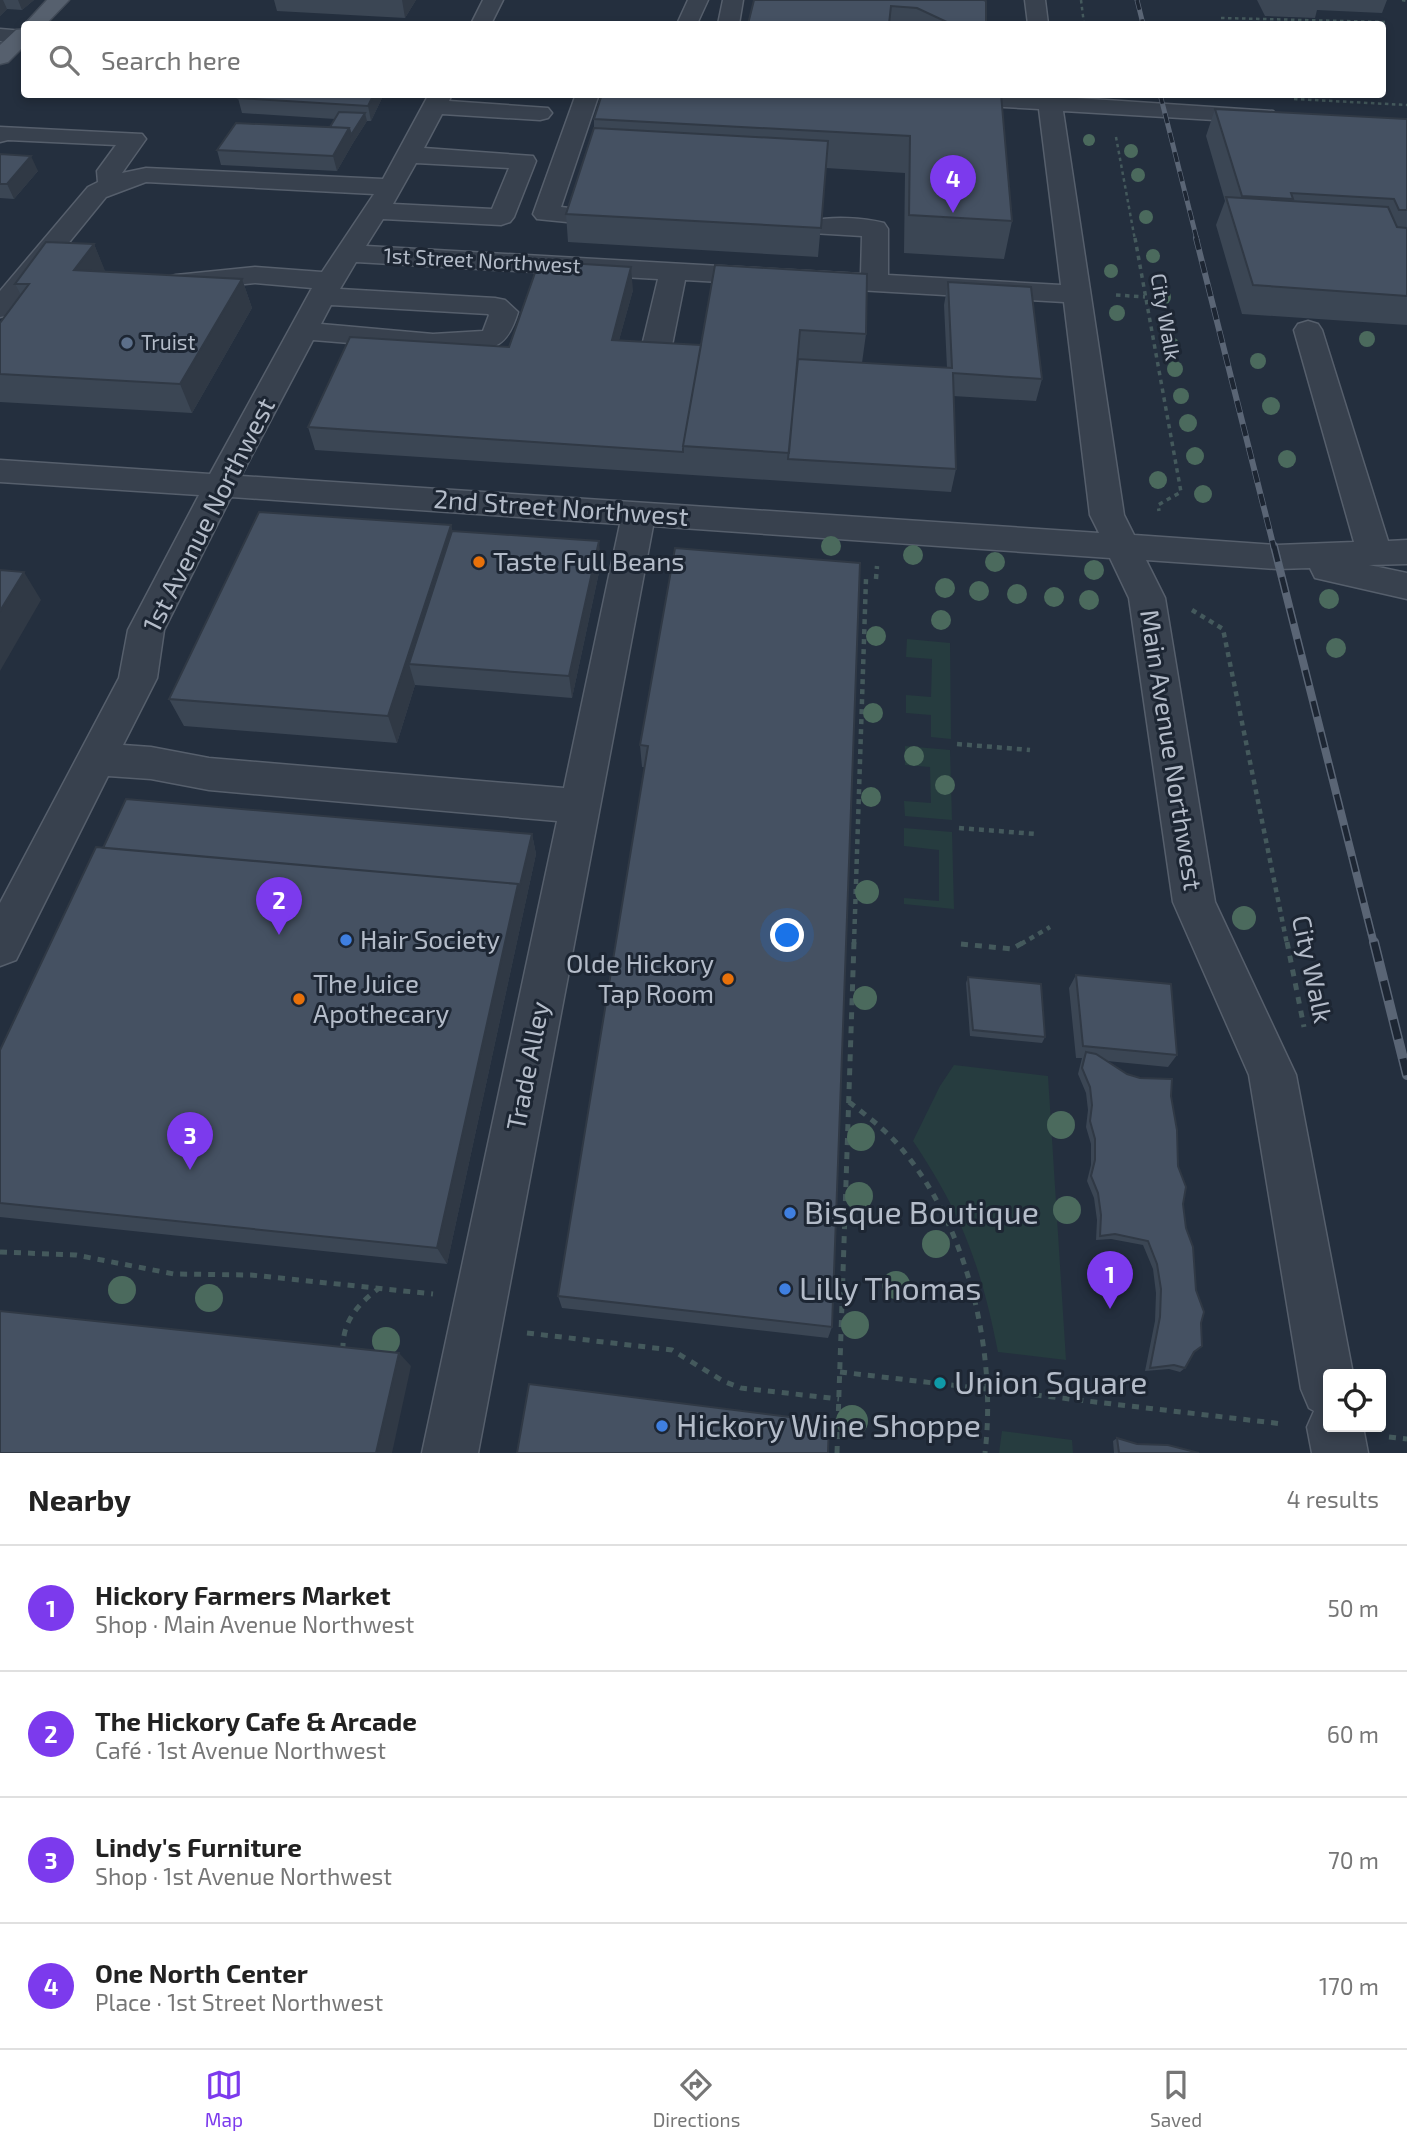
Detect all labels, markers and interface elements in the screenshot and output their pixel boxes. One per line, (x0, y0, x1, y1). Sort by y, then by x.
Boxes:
search box (21, 21, 1386, 98)
icon: search (45, 41, 83, 79)
text: Search here (101, 44, 241, 75)
pin: 4 (930, 155, 976, 213)
street label: 1st Street Northwest (383, 242, 581, 277)
street label: City Walk (1146, 271, 1187, 363)
place label: Truist (141, 329, 196, 354)
marker: Truist (119, 335, 135, 351)
street label: 1st Avenue Northwest (135, 392, 280, 637)
street label: 2nd Street Northwest (433, 482, 690, 531)
place label: Taste Full Beans (493, 545, 685, 576)
marker: Taste Full Beans (471, 554, 487, 570)
street label: Main Avenue Northwest (1135, 607, 1210, 892)
pin: 2 (256, 877, 302, 935)
street label: City Walk (1287, 912, 1340, 1025)
your location (770, 918, 804, 952)
place label: Hair Society (360, 923, 500, 954)
marker: Hair Society (338, 932, 354, 948)
place label: Olde Hickory Tap Room (566, 947, 714, 1008)
place label: The Juice Apothecary (313, 967, 449, 1028)
marker: Olde Hickory Tap Room (720, 971, 736, 987)
marker: The Juice Apothecary (291, 991, 307, 1007)
street label: Trade Alley (499, 998, 554, 1133)
pin: 3 (167, 1112, 213, 1170)
place label: Bisque Boutique (804, 1192, 1039, 1230)
marker: Bisque Boutique (782, 1205, 798, 1221)
pin: 1 (1087, 1251, 1133, 1309)
place label: Lilly Thomas (799, 1268, 982, 1306)
marker: Lilly Thomas (777, 1281, 793, 1297)
place label: Union Square (954, 1362, 1147, 1400)
map controls (1323, 1369, 1386, 1432)
button: locate (1323, 1369, 1386, 1432)
marker: Union Square (932, 1375, 948, 1391)
place label: Hickory Wine Shoppe (676, 1405, 981, 1443)
marker: Hickory Wine Shoppe (654, 1418, 670, 1434)
text: Nearby (28, 1481, 131, 1517)
text: 4 results (1287, 1485, 1379, 1513)
text: Hickory Farmers Market (95, 1579, 391, 1610)
text: 1 (46, 1594, 56, 1622)
text: 50 m (1328, 1594, 1379, 1622)
text: Shop · Main Avenue Northwest (95, 1610, 414, 1638)
text: The Hickory Cafe & Arcade (95, 1705, 417, 1736)
text: 2 (44, 1720, 58, 1748)
text: 60 m (1327, 1720, 1379, 1748)
text: Café · 1st Avenue Northwest (95, 1736, 386, 1764)
text: Lindy's Furniture (95, 1831, 302, 1862)
text: 3 (44, 1846, 58, 1874)
text: 70 m (1328, 1846, 1379, 1874)
text: Shop · 1st Avenue Northwest (95, 1862, 392, 1890)
text: One North Center (95, 1957, 308, 1988)
text: 4 (44, 1972, 58, 2000)
text: 170 m (1319, 1972, 1379, 2000)
text: Place · 1st Street Northwest (95, 1988, 383, 2016)
tab: Map (205, 2066, 243, 2131)
tab: Directions (653, 2066, 740, 2131)
tab: Saved (1150, 2066, 1202, 2131)

